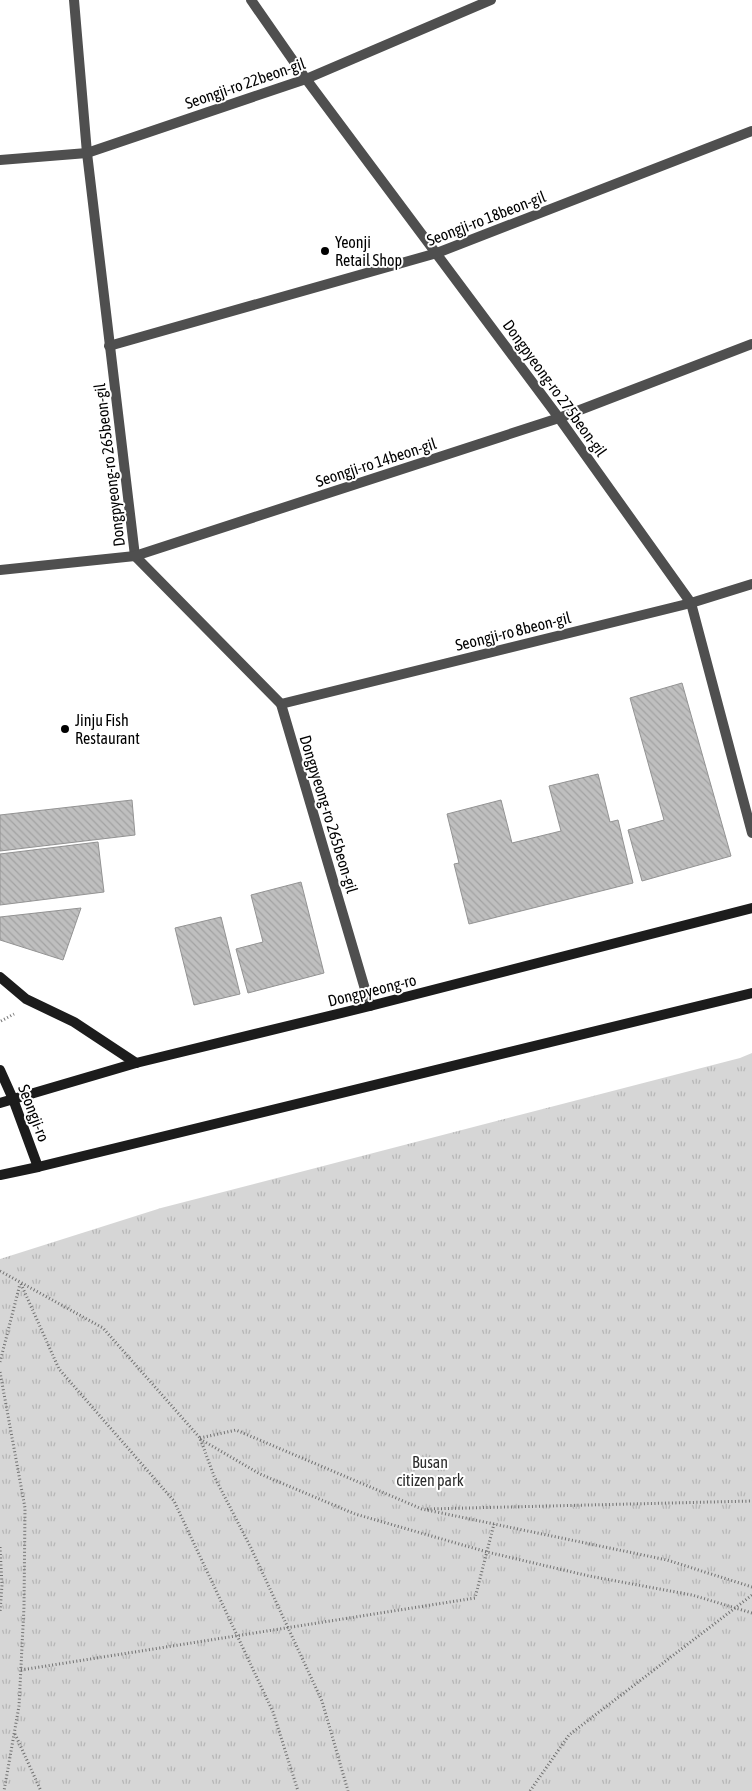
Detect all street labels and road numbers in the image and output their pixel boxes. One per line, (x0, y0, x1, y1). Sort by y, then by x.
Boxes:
street label: Seongji-ro 22beon-gil (183, 54, 308, 113)
street label: Seongji-ro 18beon-gil (424, 187, 549, 250)
street label: Dongpyeong-ro 275beon-gil (499, 316, 611, 461)
street label: Dongpyeong-ro 265beon-gil (90, 382, 129, 548)
street label: Seongji-ro 14beon-gil (313, 434, 440, 491)
street label: Seongji-ro 8beon-gil (453, 608, 574, 655)
street label: Dongpyeong-ro 265beon-gil (295, 733, 362, 896)
street label: Dongpyeong-ro (326, 970, 418, 1011)
street label: Seongji-ro (14, 1082, 53, 1144)

